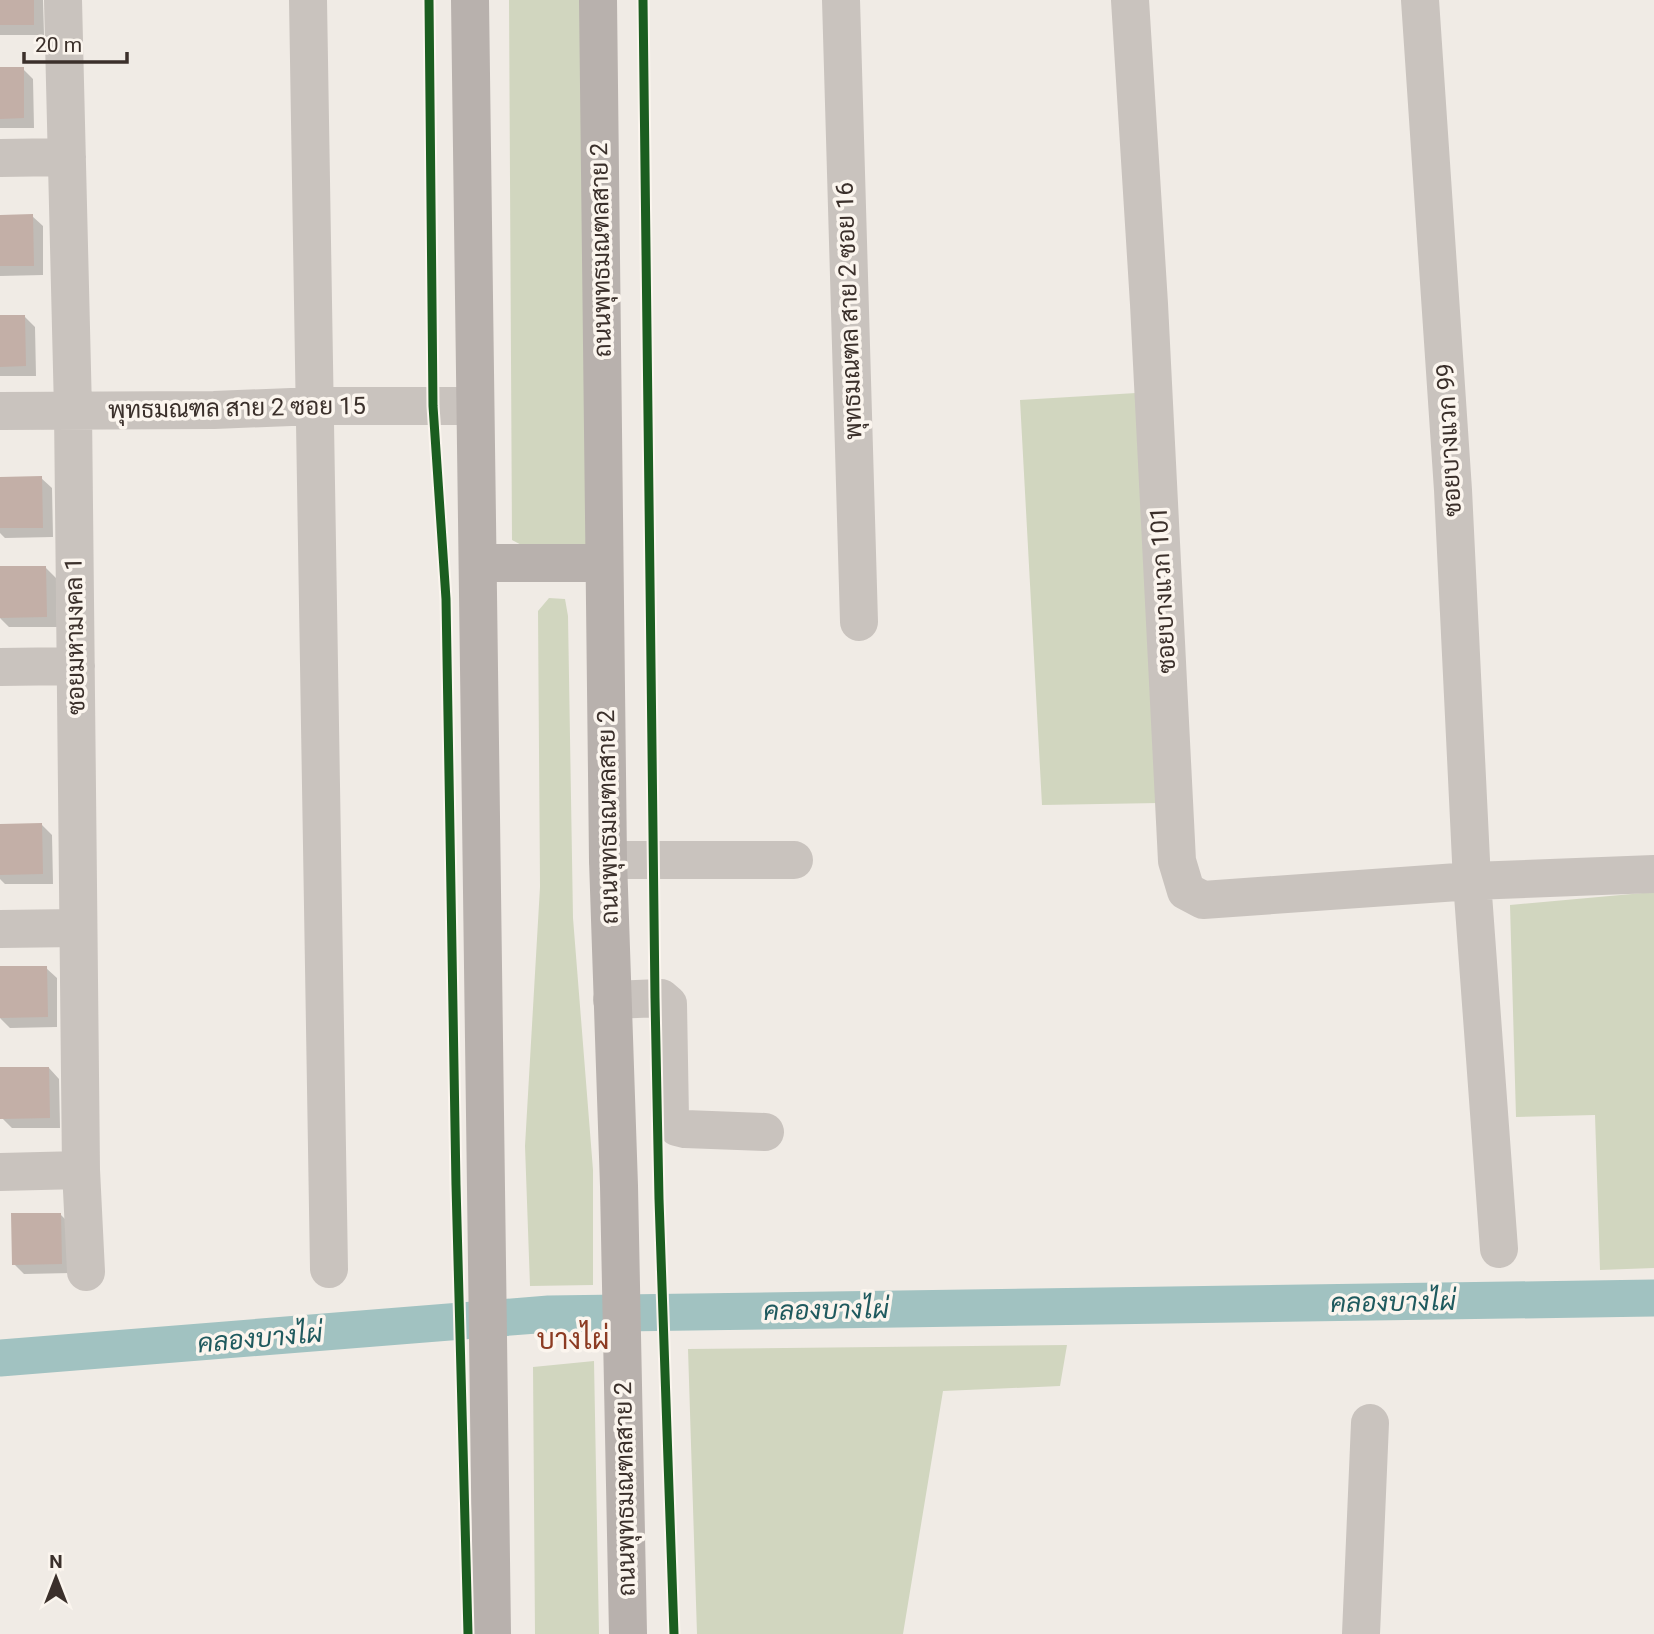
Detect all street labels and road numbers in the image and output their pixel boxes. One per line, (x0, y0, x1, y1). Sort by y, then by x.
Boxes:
street label: ถนนพุทธมณฑลสาย 2 (585, 142, 619, 358)
street label: พุทธมณฑล สาย 2 ซอย 16 (831, 182, 869, 440)
street label: ซอยบางแวก 99 (1431, 363, 1467, 517)
street label: พุทธมณฑล สาย 2 ซอย 15 (108, 392, 366, 426)
street label: ซอยบางแวก 101 (1145, 506, 1181, 674)
street label: ซอยมหามงคล 1 (60, 557, 90, 715)
street label: ถนนพุทธมณฑลสาย 2 (592, 709, 626, 925)
street label: ถนนพุทธมณฑลสาย 2 (609, 1381, 643, 1597)

